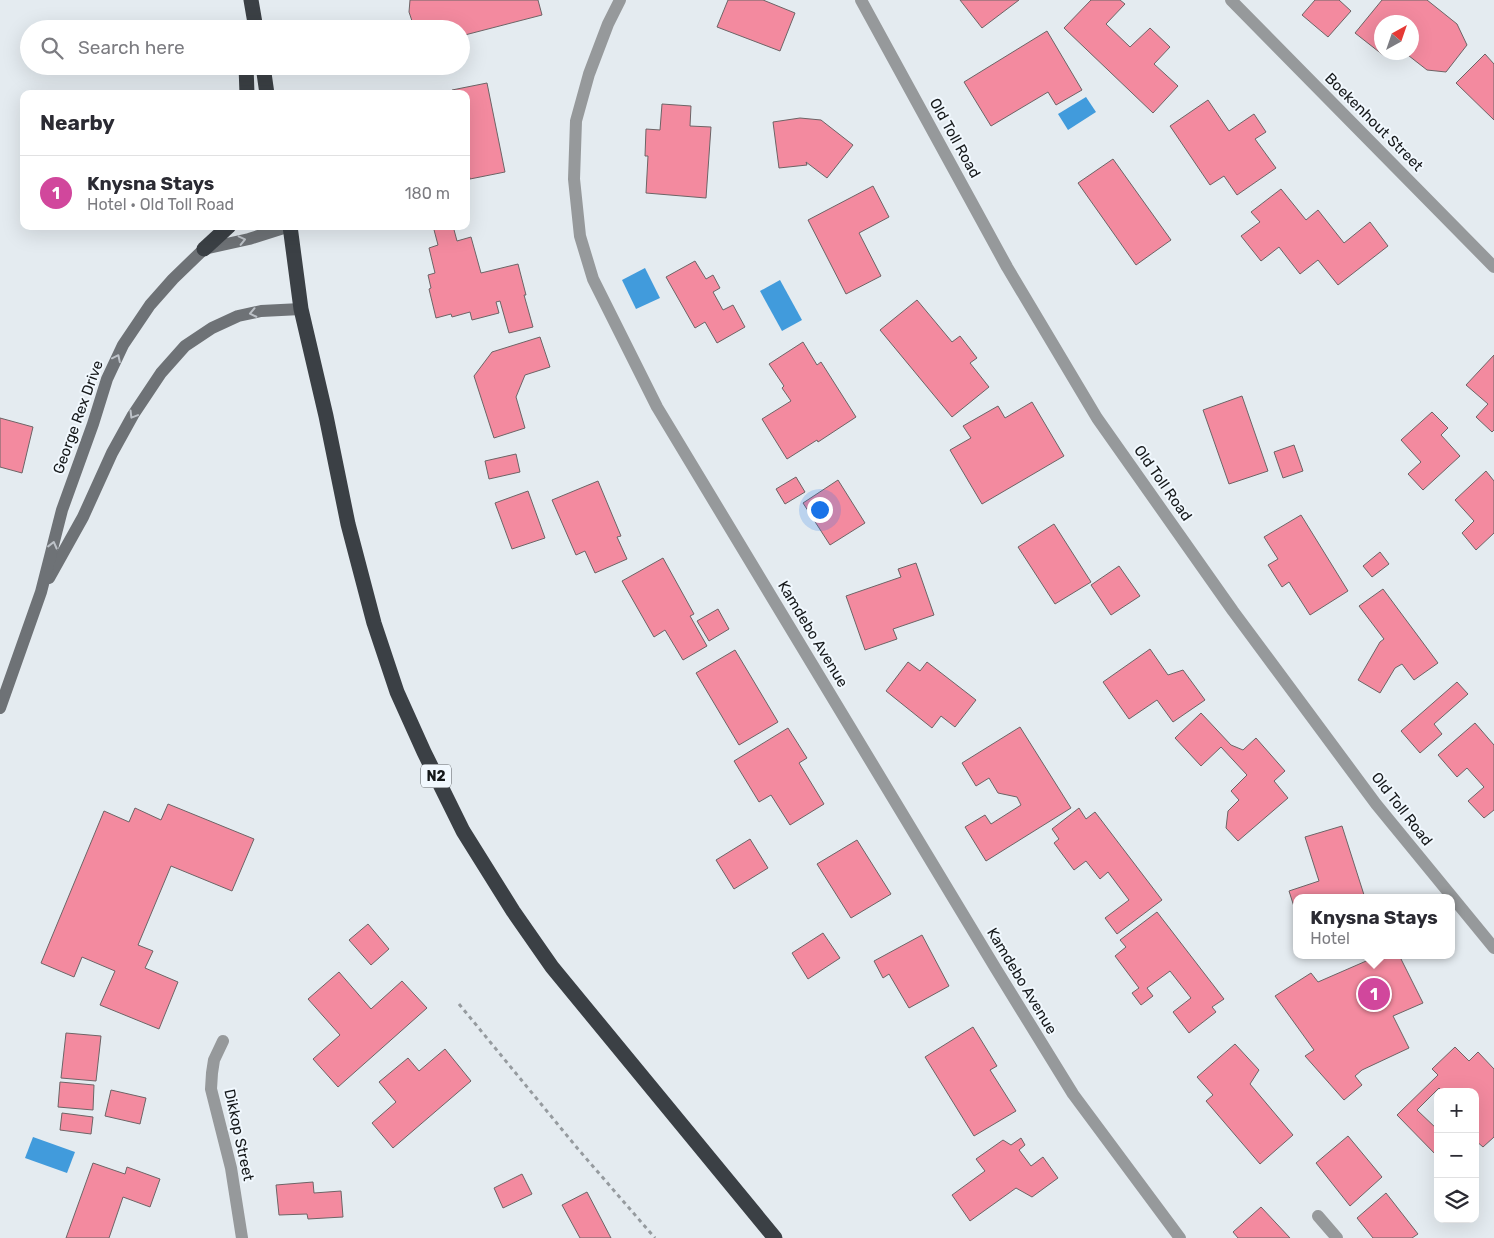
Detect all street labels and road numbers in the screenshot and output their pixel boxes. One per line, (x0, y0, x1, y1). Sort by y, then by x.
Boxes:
street label: Boekenhout Street (1321, 69, 1427, 175)
street label: Old Toll Road (926, 95, 984, 181)
street label: George Rex Drive (49, 358, 107, 476)
street label: Old Toll Road (1130, 442, 1196, 524)
street label: Kamdebo Avenue (774, 577, 852, 691)
road number: N2 (421, 764, 451, 788)
street label: Old Toll Road (1368, 769, 1436, 849)
street label: Kamdebo Avenue (983, 924, 1061, 1038)
street label: Dikkop Street (220, 1087, 258, 1183)

